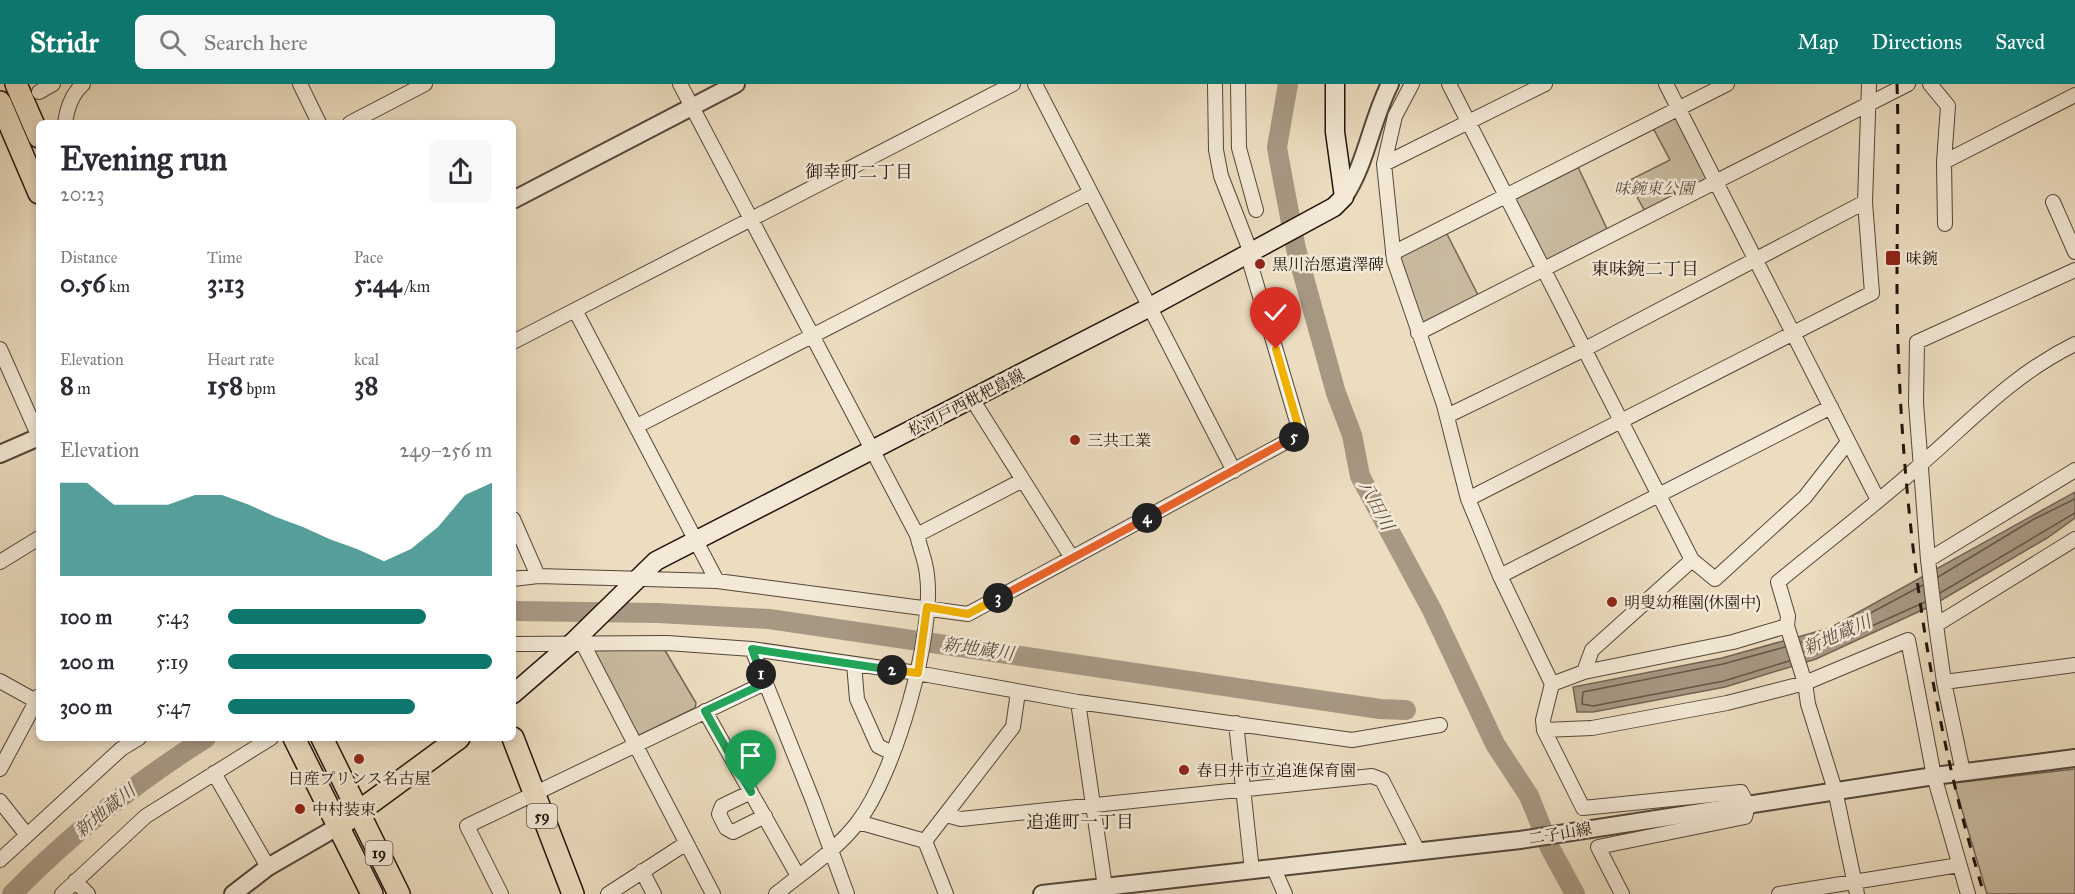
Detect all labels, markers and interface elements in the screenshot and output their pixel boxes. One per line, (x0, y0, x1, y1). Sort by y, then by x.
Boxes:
search box (135, 15, 555, 69)
text: Stridr (30, 25, 99, 60)
icon: search (156, 26, 189, 59)
text: Search here (204, 29, 308, 56)
text: Map (1798, 29, 1839, 55)
text: Directions (1872, 29, 1962, 55)
text: Saved (1995, 29, 2045, 55)
text: Evening run (60, 139, 227, 179)
button: share (429, 140, 492, 203)
district label: 御幸町二丁目 (805, 161, 913, 183)
park label: 味鋺東公園 (1614, 179, 1697, 198)
text: 20:23 (60, 182, 104, 206)
text: Distance (60, 248, 117, 267)
text: Time (207, 248, 242, 267)
text: Pace (354, 248, 383, 267)
marker: 味鋺 (1884, 249, 1902, 267)
place label: 味鋺 (1906, 249, 1938, 268)
place label: 黒川治愿遺澤碑 (1272, 255, 1384, 274)
marker: 黒川治愿遺澤碑 (1253, 257, 1267, 271)
district label: 東味鋺二丁目 (1591, 258, 1699, 280)
text: 0.56 (60, 267, 106, 299)
text: 3:13 (207, 267, 245, 299)
text: 5:44 (354, 267, 402, 299)
text: km (106, 277, 130, 296)
text: /km (402, 277, 430, 296)
pin (1250, 287, 1301, 349)
icon: check (1259, 296, 1292, 329)
text: Elevation (60, 350, 124, 369)
text: Heart rate (207, 350, 274, 369)
text: kcal (354, 350, 379, 369)
street label: 松河戸西枇杷島線 (905, 365, 1028, 440)
text: 8 (60, 369, 74, 401)
text: 158 (207, 369, 243, 401)
text: 38 (354, 369, 378, 401)
text: m (74, 379, 91, 398)
text: bpm (243, 379, 276, 398)
pin: 5 (1279, 422, 1309, 452)
text: 5 (1290, 427, 1298, 446)
place label: 三共工業 (1087, 431, 1151, 450)
marker: 三共工業 (1068, 433, 1082, 447)
text: Elevation (60, 438, 139, 462)
text: 249–256 m (399, 438, 492, 462)
water label: 八田川 (1354, 476, 1399, 536)
pin: 4 (1132, 503, 1162, 533)
text: 4 (1143, 508, 1151, 527)
pin: 3 (983, 583, 1013, 613)
text: 3 (995, 588, 1001, 607)
place label: 明叟幼稚園(休園中) (1624, 593, 1761, 613)
marker: 明叟幼稚園(休園中) (1605, 595, 1619, 609)
text: 100 m (60, 605, 112, 629)
text: 5:43 (156, 605, 189, 629)
water label: 新地蔵川 (1800, 609, 1876, 660)
water label: 新地蔵川 (941, 633, 1017, 665)
text: 200 m (60, 650, 114, 674)
text: 5:19 (156, 650, 189, 674)
pin: 2 (877, 655, 907, 685)
pin: 1 (746, 659, 776, 689)
text: 2 (888, 660, 896, 679)
text: 1 (758, 664, 764, 683)
text: 300 m (60, 695, 112, 719)
text: 5:47 (156, 695, 191, 719)
pin (725, 730, 776, 792)
icon: arrive (734, 739, 767, 772)
marker: 日産プリンス名古屋 (352, 752, 366, 766)
place label: 春日井市立追進保育園 (1196, 761, 1356, 780)
marker: 春日井市立追進保育園 (1177, 763, 1191, 777)
place label: 日産プリンス名古屋 (288, 769, 430, 788)
water label: 新地蔵川 (70, 779, 141, 842)
place label: 中村装束 (312, 800, 376, 819)
marker: 中村装束 (293, 802, 307, 816)
road number: 59 (527, 804, 557, 828)
district label: 追進町一丁目 (1026, 811, 1134, 833)
street label: 二子山線 (1527, 819, 1593, 848)
road number: 19 (366, 841, 392, 865)

